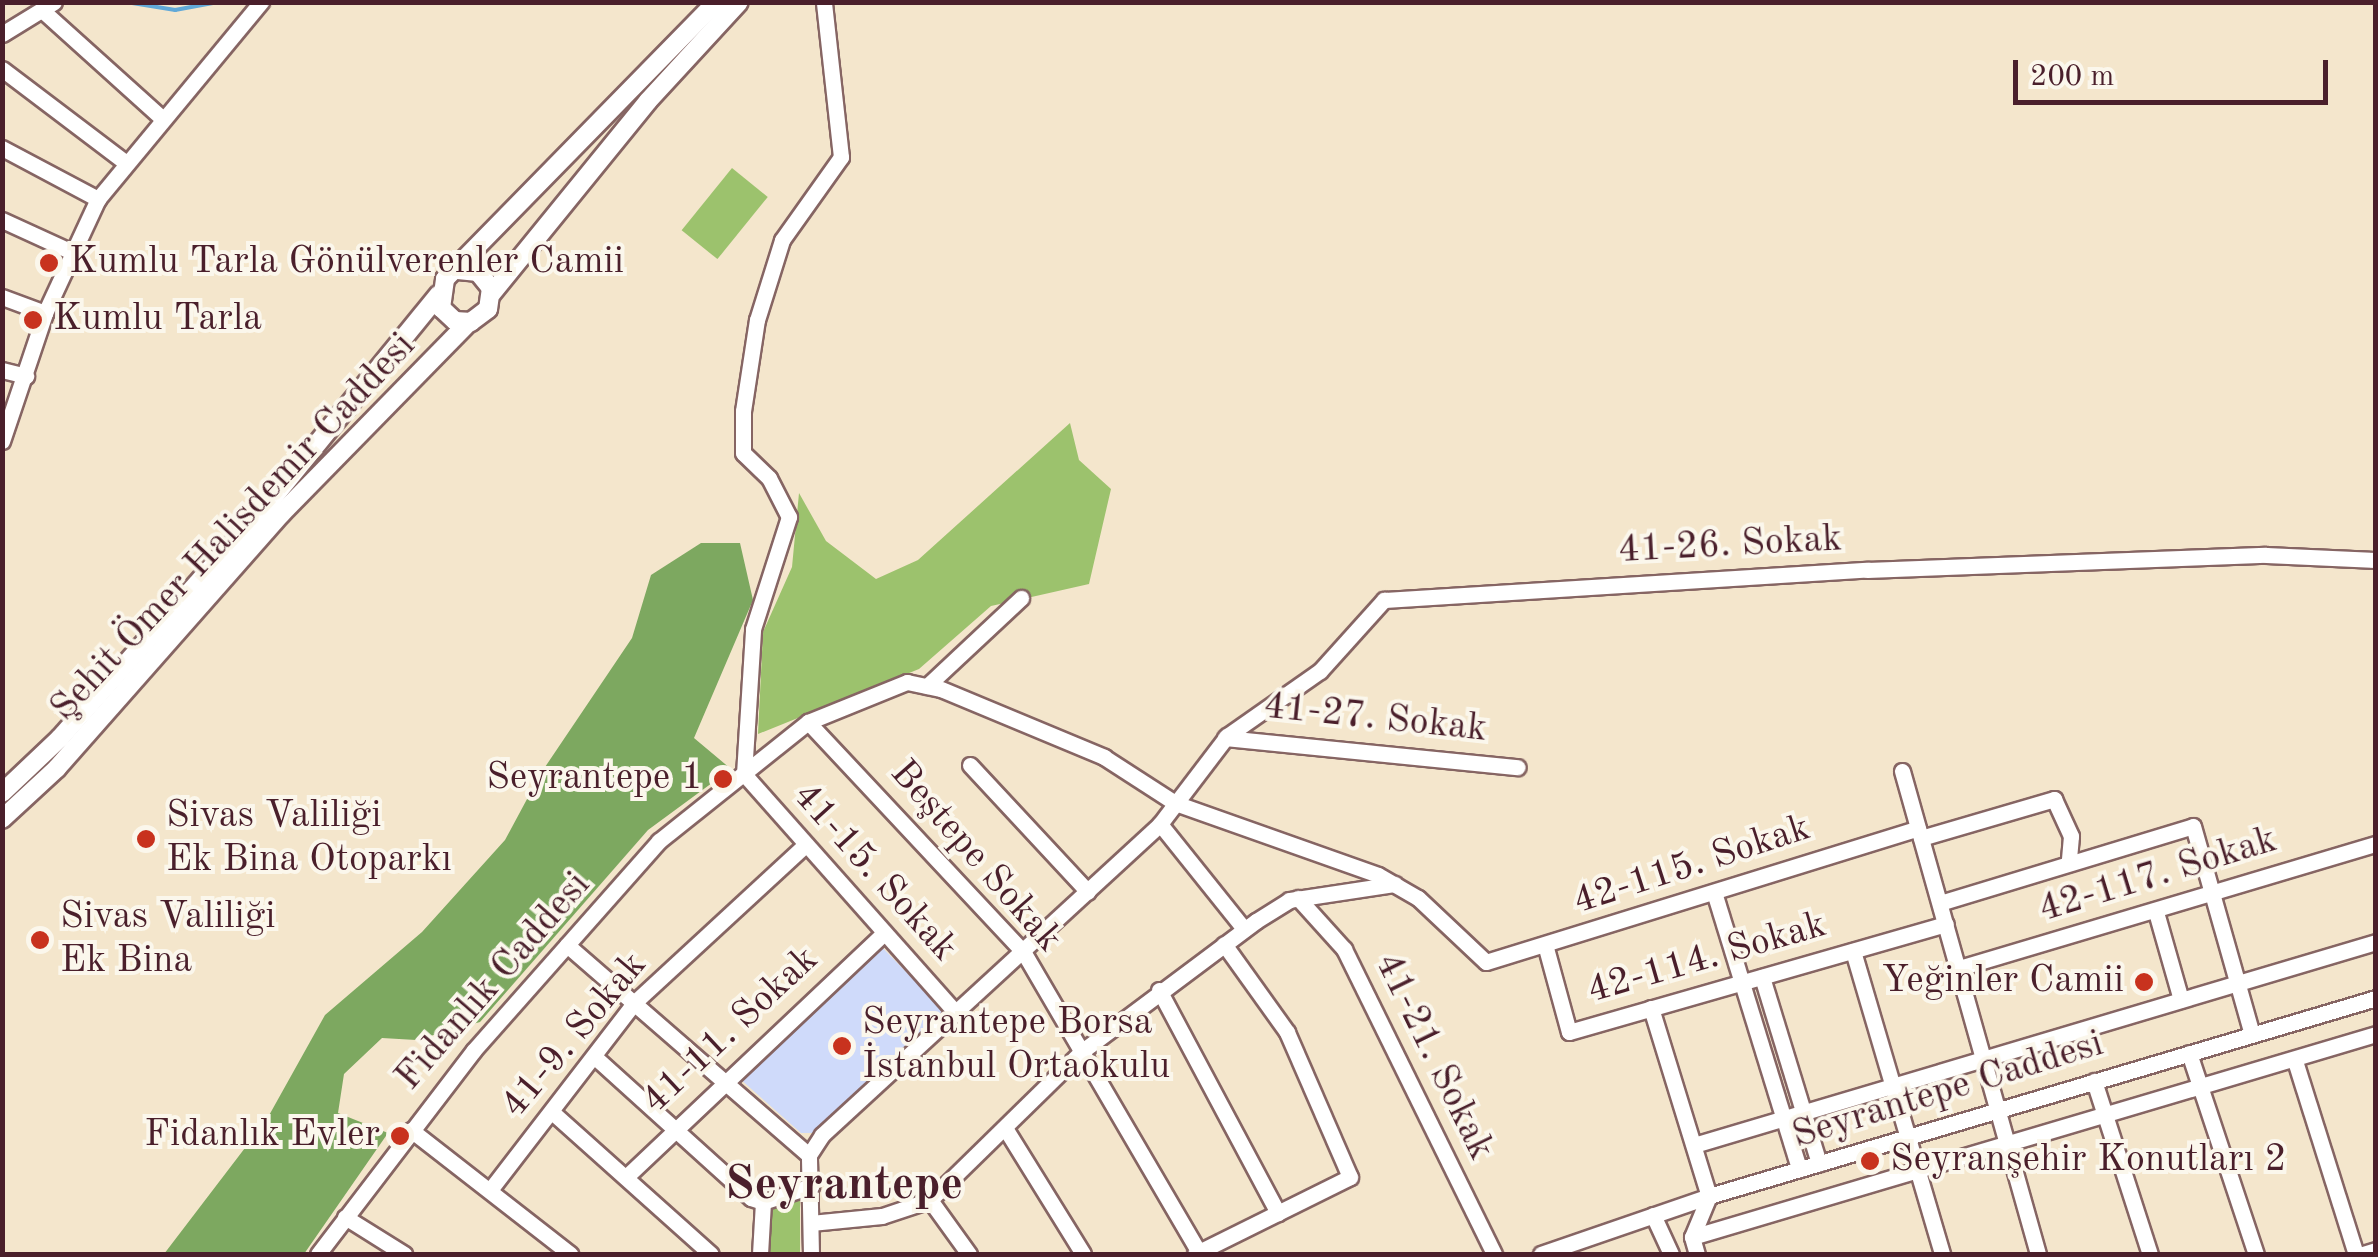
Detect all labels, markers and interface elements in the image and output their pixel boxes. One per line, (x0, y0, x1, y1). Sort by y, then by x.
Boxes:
scale bar (2018, 40, 2333, 102)
text: 200 m (2030, 62, 2114, 92)
place label: Kumlu Tarla Gönülverenler Camii (69, 240, 624, 286)
marker: Kumlu Tarla Gönülverenler Camii (38, 252, 60, 274)
place label: Kumlu Tarla (53, 297, 262, 343)
marker: Kumlu Tarla (22, 309, 44, 331)
street label: Şehit Ömer Halisdemir Caddesi (42, 324, 426, 732)
street label: 41-26. Sokak (1617, 517, 1843, 575)
street label: 41-27. Sokak (1261, 685, 1489, 753)
street label: Beştepe Sokak (879, 752, 1071, 962)
place label: Seyrantepe 1 (486, 756, 703, 802)
marker: Seyrantepe 1 (712, 768, 734, 790)
street label: 41-15. Sokak (782, 774, 966, 972)
place label: Sivas Valiliği Ek Bina Otoparkı (166, 794, 452, 884)
street label: 42-115. Sokak (1568, 806, 1816, 926)
street label: 42-117. Sokak (2034, 818, 2282, 934)
marker: Sivas Valiliği Ek Bina Otoparkı (135, 828, 157, 850)
street label: Fidanlık Caddesi (387, 864, 601, 1100)
place label: Sivas Valiliği Ek Bina (60, 895, 276, 984)
street label: 42-114. Sokak (1582, 903, 1832, 1015)
marker: Sivas Valiliği Ek Bina (29, 929, 51, 951)
street label: 41-11. Sokak (633, 938, 829, 1124)
street label: 41-9. Sokak (493, 944, 657, 1128)
street label: 41-21. Sokak (1363, 946, 1503, 1168)
place label: Yeğinler Camii (1881, 959, 2124, 1005)
marker: Yeğinler Camii (2133, 971, 2155, 993)
place label: Seyrantepe Borsa İstanbul Ortaokulu (862, 1001, 1170, 1090)
street label: Seyrantepe Caddesi (1787, 1022, 2109, 1160)
marker: Seyrantepe Borsa İstanbul Ortaokulu (831, 1035, 853, 1057)
place label: Fidanlık Evler (144, 1113, 380, 1159)
marker: Fidanlık Evler (389, 1125, 411, 1147)
place label: Seyranşehir Konutları 2 (1890, 1138, 2286, 1184)
marker: Seyranşehir Konutları 2 (1859, 1150, 1881, 1172)
district label: Seyrantepe (725, 1157, 963, 1215)

